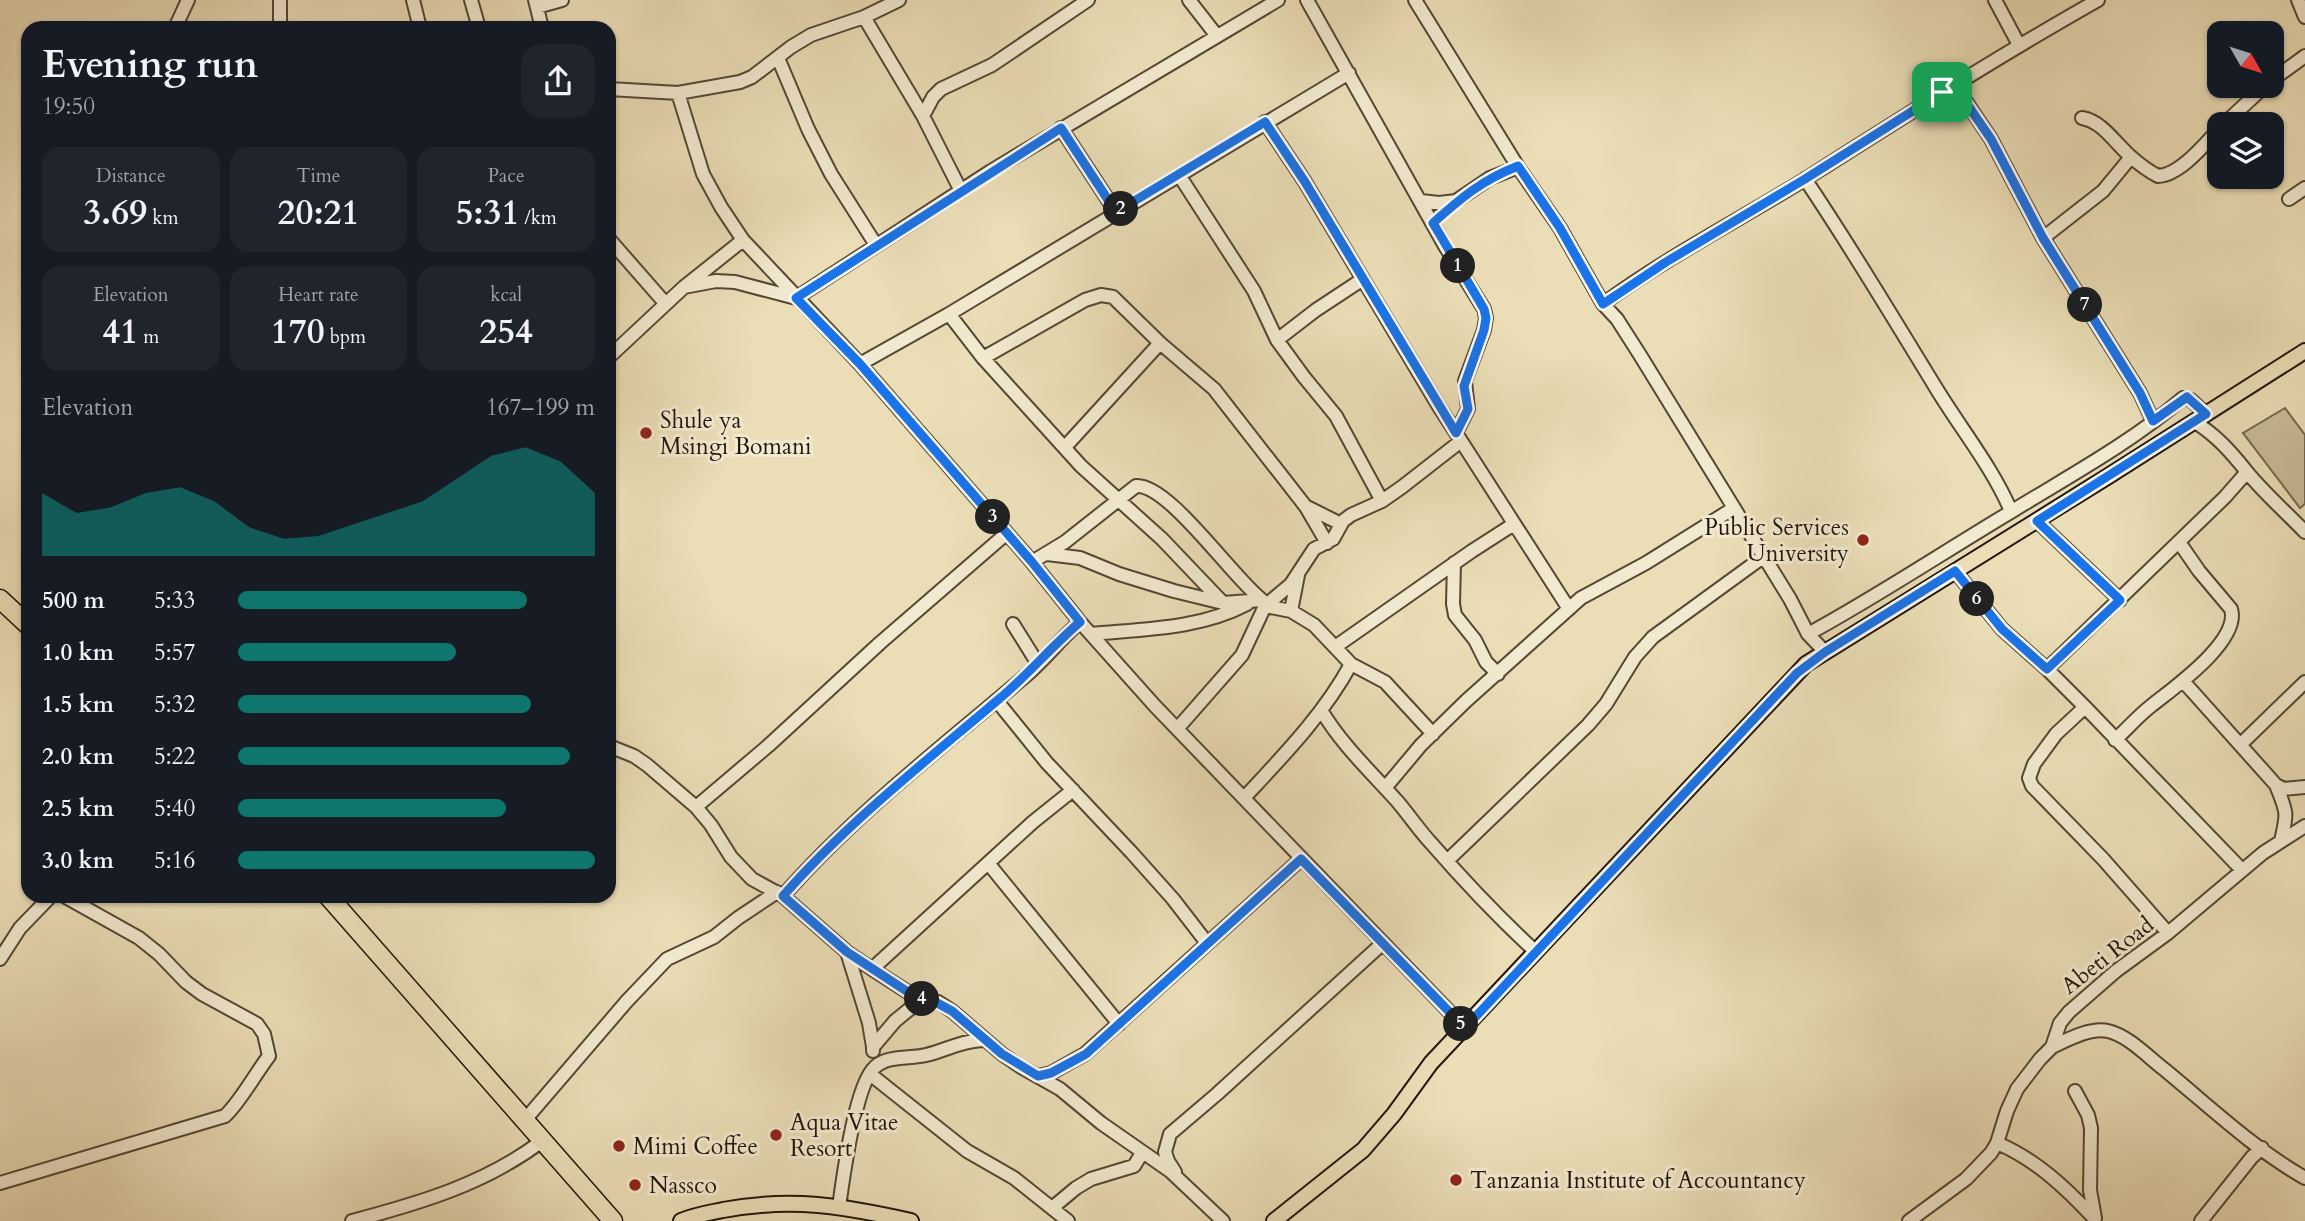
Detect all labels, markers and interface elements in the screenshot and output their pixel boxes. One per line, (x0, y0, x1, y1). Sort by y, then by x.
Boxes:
north arrow (2207, 21, 2284, 98)
map controls (2207, 21, 2284, 189)
text: Evening run (42, 39, 258, 91)
button: share (521, 44, 595, 118)
pin (1912, 62, 1972, 122)
icon: arrive (1923, 73, 1961, 111)
text: 19:50 (42, 91, 95, 122)
button: layers (2207, 112, 2284, 189)
text: Distance (96, 163, 166, 189)
text: Time (297, 163, 340, 189)
text: Pace (488, 163, 525, 189)
text: 3.69 (83, 189, 147, 237)
text: 20:21 (278, 189, 359, 237)
text: 5:31 (455, 189, 519, 237)
pin: 2 (1104, 192, 1138, 227)
text: 2 (1116, 195, 1125, 221)
text: km (147, 205, 178, 231)
text: /km (519, 205, 557, 231)
pin: 1 (1440, 248, 1476, 284)
text: 1 (1453, 252, 1462, 278)
text: Elevation (93, 282, 169, 308)
text: Heart rate (278, 282, 359, 308)
text: kcal (490, 282, 522, 308)
pin: 7 (2068, 288, 2102, 322)
text: 7 (2080, 291, 2089, 317)
text: 41 (102, 308, 138, 356)
text: 170 (271, 308, 325, 356)
text: 254 (479, 308, 533, 356)
text: m (138, 324, 159, 350)
text: bpm (325, 324, 366, 350)
text: Elevation (42, 392, 133, 423)
text: 167–199 m (486, 392, 595, 423)
place label: Shule ya Msingi Bomani (660, 405, 811, 462)
marker: Shule ya Msingi Bomani (638, 425, 654, 441)
pin: 3 (976, 500, 1010, 534)
text: 3 (988, 503, 997, 529)
place label: Public Services University (1704, 512, 1849, 569)
marker: Public Services University (1855, 532, 1871, 548)
pin: 6 (1960, 582, 1994, 616)
text: 500 m (42, 585, 105, 616)
text: 5:33 (154, 585, 195, 616)
text: 6 (1972, 585, 1981, 611)
text: 1.0 km (42, 637, 114, 668)
text: 5:57 (154, 637, 195, 668)
text: 1.5 km (42, 689, 114, 720)
text: 5:32 (154, 689, 195, 720)
text: 2.0 km (42, 741, 114, 772)
text: 5:22 (154, 741, 195, 772)
text: 2.5 km (42, 793, 114, 824)
text: 5:40 (154, 793, 195, 824)
text: 3.0 km (42, 845, 114, 876)
text: 5:16 (154, 845, 195, 876)
street label: Abeti Road (2055, 909, 2161, 1001)
pin: 4 (904, 982, 940, 1016)
text: 4 (917, 985, 926, 1011)
pin: 5 (1444, 1006, 1478, 1042)
text: 5 (1456, 1010, 1465, 1036)
place label: Aqua Vitae Resort (790, 1107, 898, 1164)
marker: Aqua Vitae Resort (768, 1127, 784, 1143)
place label: Mimi Coffee (633, 1131, 758, 1162)
marker: Mimi Coffee (611, 1138, 627, 1154)
place label: Tanzania Institute of Accountancy (1470, 1165, 1806, 1196)
place label: Nassco (649, 1170, 717, 1201)
marker: Tanzania Institute of Accountancy (1448, 1172, 1464, 1188)
marker: Nassco (627, 1177, 643, 1193)

